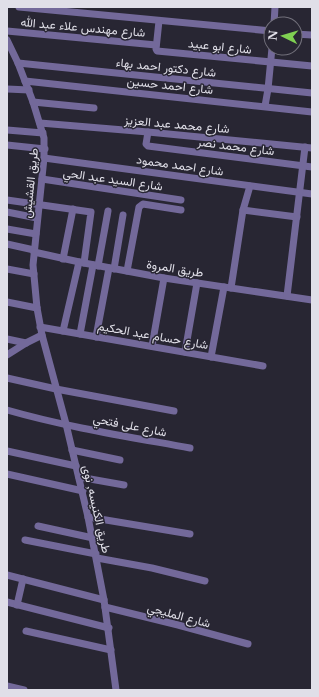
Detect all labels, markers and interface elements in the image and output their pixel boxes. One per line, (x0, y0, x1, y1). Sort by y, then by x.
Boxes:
street label: شارع مهندس علاء عبد الله (20, 14, 146, 42)
north arrow (263, 16, 303, 56)
text: N (266, 29, 281, 41)
street label: شارع ابو عبيد (187, 35, 253, 59)
street label: شارع دكتور احمد بهاء (115, 54, 217, 82)
street label: شارع احمد حسين (126, 73, 214, 99)
street label: شارع محمد عبد العزيز (123, 112, 230, 138)
street label: شارع محمد نصر (196, 134, 275, 160)
street label: طريق القشيش (19, 147, 42, 219)
street label: شارع احمد محمود (135, 151, 224, 181)
street label: شارع السيد عبد الحي (62, 165, 164, 196)
street label: طريق المروة (145, 256, 205, 281)
street label: شارع حسام عبد الحكيم (96, 318, 210, 354)
street label: شارع على فتحي (91, 411, 168, 442)
street label: طريق الكنيسه, نوى (79, 463, 114, 555)
street label: شارع المليجي (145, 599, 212, 634)

